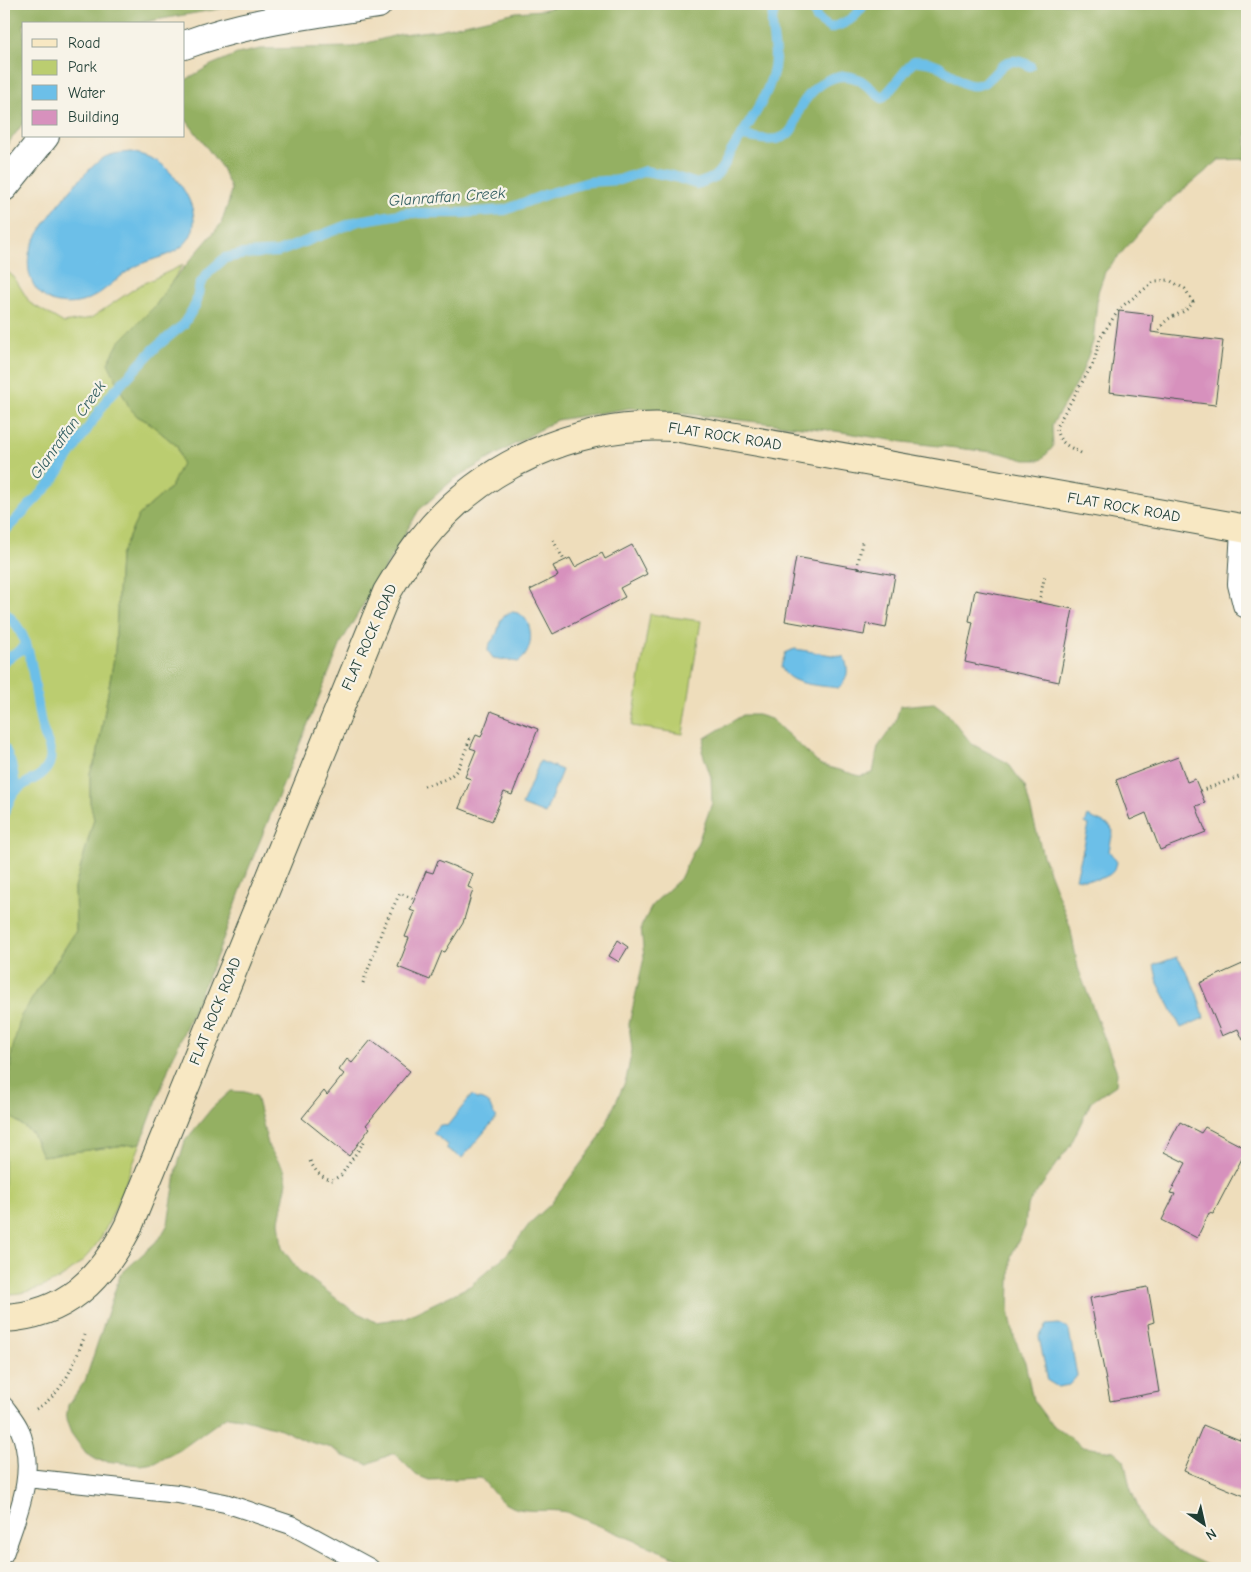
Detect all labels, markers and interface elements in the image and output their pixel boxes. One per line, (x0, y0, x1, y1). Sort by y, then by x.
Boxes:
legend (22, 22, 185, 138)
text: Road (68, 34, 100, 52)
text: Park (68, 58, 97, 76)
text: Water (68, 84, 105, 102)
text: Building (68, 108, 119, 126)
water label: Glanraffan Creek (388, 184, 506, 210)
water label: Glanraffan Creek (26, 377, 110, 483)
street label: FLAT ROCK ROAD (667, 418, 783, 454)
street label: FLAT ROCK ROAD (1066, 488, 1182, 526)
street label: FLAT ROCK ROAD (337, 581, 401, 693)
street label: FLAT ROCK ROAD (185, 955, 245, 1067)
north arrow (1178, 1500, 1228, 1550)
text: N (1202, 1525, 1220, 1544)

